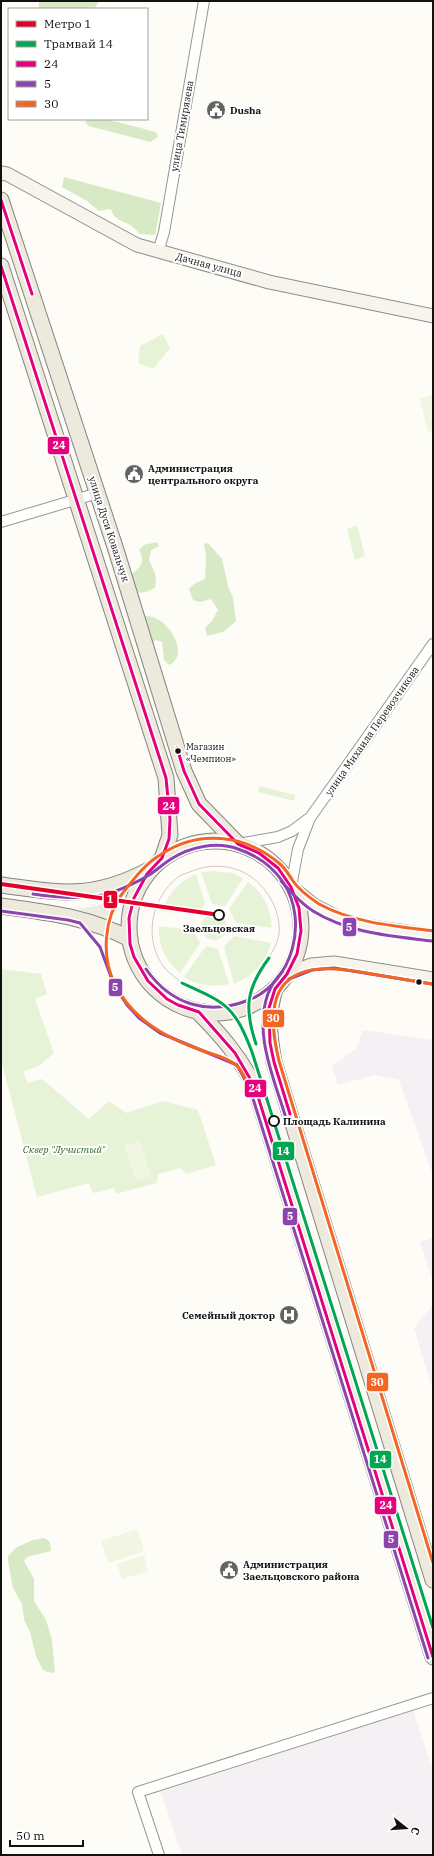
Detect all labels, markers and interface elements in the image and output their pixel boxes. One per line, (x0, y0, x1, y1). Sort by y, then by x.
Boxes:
legend (8, 8, 148, 120)
text: Метро 1 (44, 16, 91, 31)
text: Трамвай 14 (44, 36, 113, 51)
text: 24 (44, 56, 58, 71)
text: 5 (44, 76, 51, 91)
street label: улица Тимирязева (168, 79, 197, 173)
text: 30 (44, 96, 58, 111)
public building icon: Dusha (205, 99, 227, 121)
place label: Dusha (230, 104, 262, 117)
street label: Дачная улица (174, 250, 244, 280)
line badge: 24 (47, 436, 70, 455)
text: 24 (52, 438, 66, 452)
place label: Администрация центрального округа (148, 462, 259, 487)
public building icon: Администрация центрального округа (123, 463, 145, 485)
street label: улица Дуси Ковальчук (86, 475, 132, 584)
street label: улица Михаила Перевозчикова (322, 663, 422, 798)
place label: Магазин «Чемпион» (186, 741, 236, 764)
marker: Магазин «Чемпион» (173, 746, 183, 756)
line badge: 24 (157, 796, 180, 815)
text: 24 (162, 799, 176, 813)
line badge: 1 (103, 890, 118, 909)
text: 1 (107, 892, 114, 906)
marker: Заельцовская (213, 909, 225, 921)
line badge: 5 (342, 917, 357, 937)
text: 5 (346, 920, 352, 934)
place label: Заельцовская (183, 922, 255, 935)
unlabelled marker (414, 977, 424, 987)
line badge: 5 (108, 978, 123, 997)
text: 5 (112, 980, 118, 994)
line badge: 30 (262, 1009, 285, 1028)
text: 30 (266, 1011, 280, 1025)
line badge: 24 (244, 1079, 267, 1098)
text: 24 (248, 1081, 262, 1095)
marker: Площадь Калинина (268, 1115, 280, 1127)
place label: Площадь Калинина (283, 1115, 386, 1128)
line badge: 14 (272, 1141, 295, 1161)
park label: Сквер "Лучистый" (23, 1143, 106, 1156)
text: 14 (276, 1144, 290, 1158)
line badge: 5 (282, 1207, 298, 1226)
text: 5 (287, 1209, 293, 1223)
hospital icon: Семейный доктор (278, 1304, 300, 1326)
place label: Семейный доктор (182, 1309, 275, 1322)
line badge: 30 (366, 1372, 389, 1392)
text: 30 (370, 1375, 384, 1389)
line badge: 14 (369, 1450, 392, 1469)
text: 14 (373, 1452, 387, 1466)
line badge: 24 (374, 1496, 397, 1515)
text: 24 (379, 1498, 393, 1512)
line badge: 5 (383, 1530, 399, 1549)
text: 5 (388, 1532, 394, 1546)
place label: Администрация Заельцовского района (243, 1558, 360, 1583)
public building icon: Администрация Заельцовского района (218, 1559, 240, 1581)
north arrow (386, 1808, 426, 1848)
scale bar (10, 1822, 83, 1848)
text: С (408, 1825, 423, 1836)
text: 50 m (16, 1828, 45, 1843)

